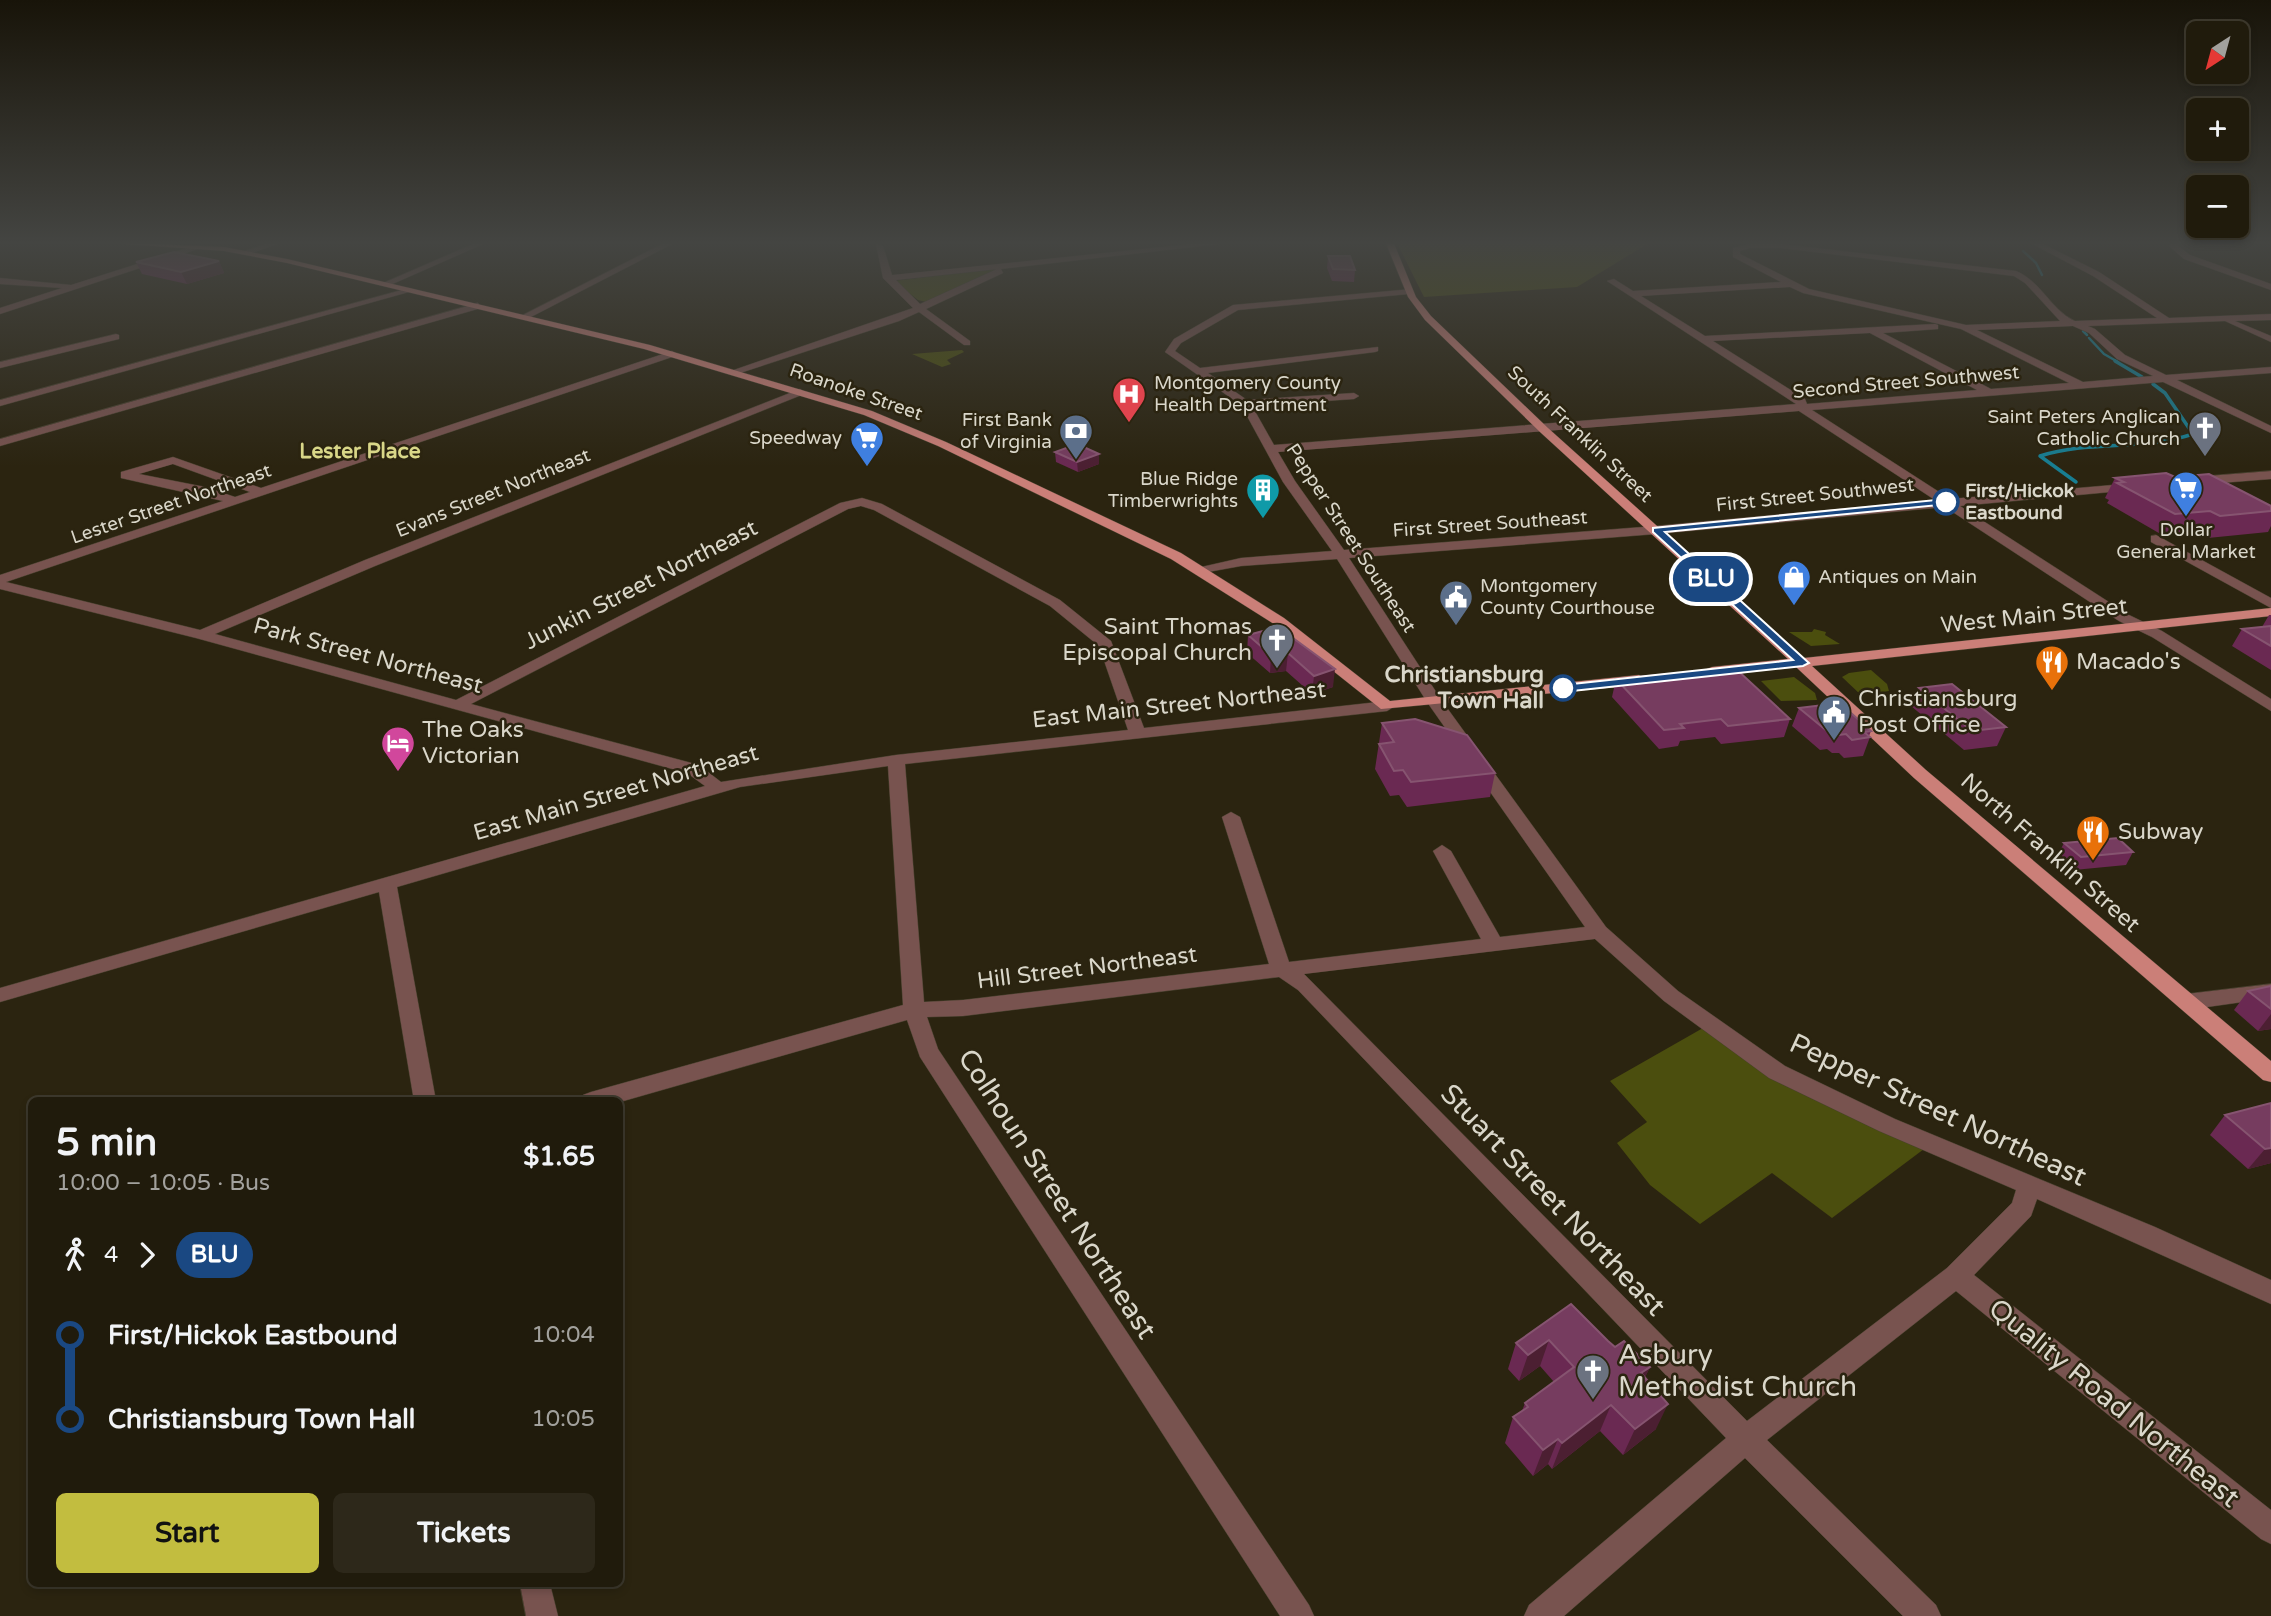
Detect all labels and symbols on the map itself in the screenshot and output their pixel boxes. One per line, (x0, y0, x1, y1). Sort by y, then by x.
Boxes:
north arrow (2186, 21, 2249, 84)
street label: Roanoke Street (787, 359, 925, 425)
street label: South Franklin Street (1503, 361, 1657, 507)
street label: Second Street Southwest (1792, 361, 2020, 403)
place label: Montgomery County Health Department (1154, 372, 1341, 416)
hospital icon: Montgomery County Health Department (1110, 375, 1148, 424)
place label: Saint Peters Anglican Catholic Church (1987, 406, 2180, 450)
place label: First Bank of Virginia (960, 409, 1052, 453)
church icon: Saint Peters Anglican Catholic Church (2186, 409, 2224, 458)
bank icon: First Bank of Virginia (1057, 412, 1095, 461)
supermarket icon: Speedway (848, 419, 886, 468)
place label: Speedway (749, 427, 842, 449)
district label: Lester Place (299, 439, 421, 464)
street label: Pepper Street Southeast (1282, 439, 1420, 637)
street label: Evans Street Northeast (393, 444, 593, 542)
street label: Lester Street Northeast (68, 459, 274, 549)
place label: Blue Ridge Timberwrights (1108, 468, 1238, 512)
supermarket icon: Dollar General Market (2167, 469, 2205, 518)
building icon: Blue Ridge Timberwrights (1244, 471, 1282, 520)
street label: First Street Southwest (1715, 474, 1915, 516)
place label: First/Hickok Eastbound (1965, 480, 2075, 524)
marker: First/Hickok Eastbound (1933, 489, 1959, 515)
street label: First Street Southeast (1392, 506, 1588, 542)
street label: Junkin Street Northeast (520, 514, 763, 656)
place label: Dollar General Market (2116, 519, 2256, 563)
line badge: BLU (1671, 556, 1751, 602)
shop icon: Antiques on Main (1775, 558, 1813, 607)
place label: Antiques on Main (1818, 566, 1977, 588)
place label: Montgomery County Courthouse (1480, 575, 1655, 619)
public building icon: Montgomery County Courthouse (1437, 578, 1475, 627)
street label: West Main Street (1939, 592, 2129, 640)
street label: Park Street Northeast (250, 612, 486, 700)
place label: Saint Thomas Episcopal Church (1062, 613, 1252, 667)
church icon: Saint Thomas Episcopal Church (1258, 621, 1296, 670)
restaurant icon: Macado's (2033, 643, 2071, 692)
place label: Macado's (2076, 648, 2181, 676)
place label: Christiansburg Town Hall (1385, 661, 1544, 715)
marker: Christiansburg Town Hall (1550, 675, 1576, 701)
street label: East Main Street Northeast (1031, 676, 1327, 734)
place label: Christiansburg Post Office (1858, 685, 2017, 739)
public building icon: Christiansburg Post Office (1815, 693, 1853, 742)
place label: The Oaks Victorian (422, 716, 524, 770)
hotel icon: The Oaks Victorian (379, 724, 417, 773)
street label: East Main Street Northeast (470, 739, 762, 847)
street label: North Franklin Street (1955, 767, 2146, 939)
restaurant icon: Subway (2074, 813, 2112, 862)
place label: Subway (2118, 818, 2203, 846)
street label: Hill Street Northeast (975, 941, 1199, 995)
street label: Pepper Street Northeast (1784, 1026, 2092, 1194)
street label: Colhoun Street Northeast (950, 1043, 1164, 1346)
street label: Stuart Street Northeast (1433, 1077, 1673, 1323)
street label: Quality Road Northeast (1982, 1291, 2247, 1515)
place label: Asbury Methodist Church (1618, 1338, 1857, 1404)
church icon: Asbury Methodist Church (1574, 1352, 1612, 1401)

